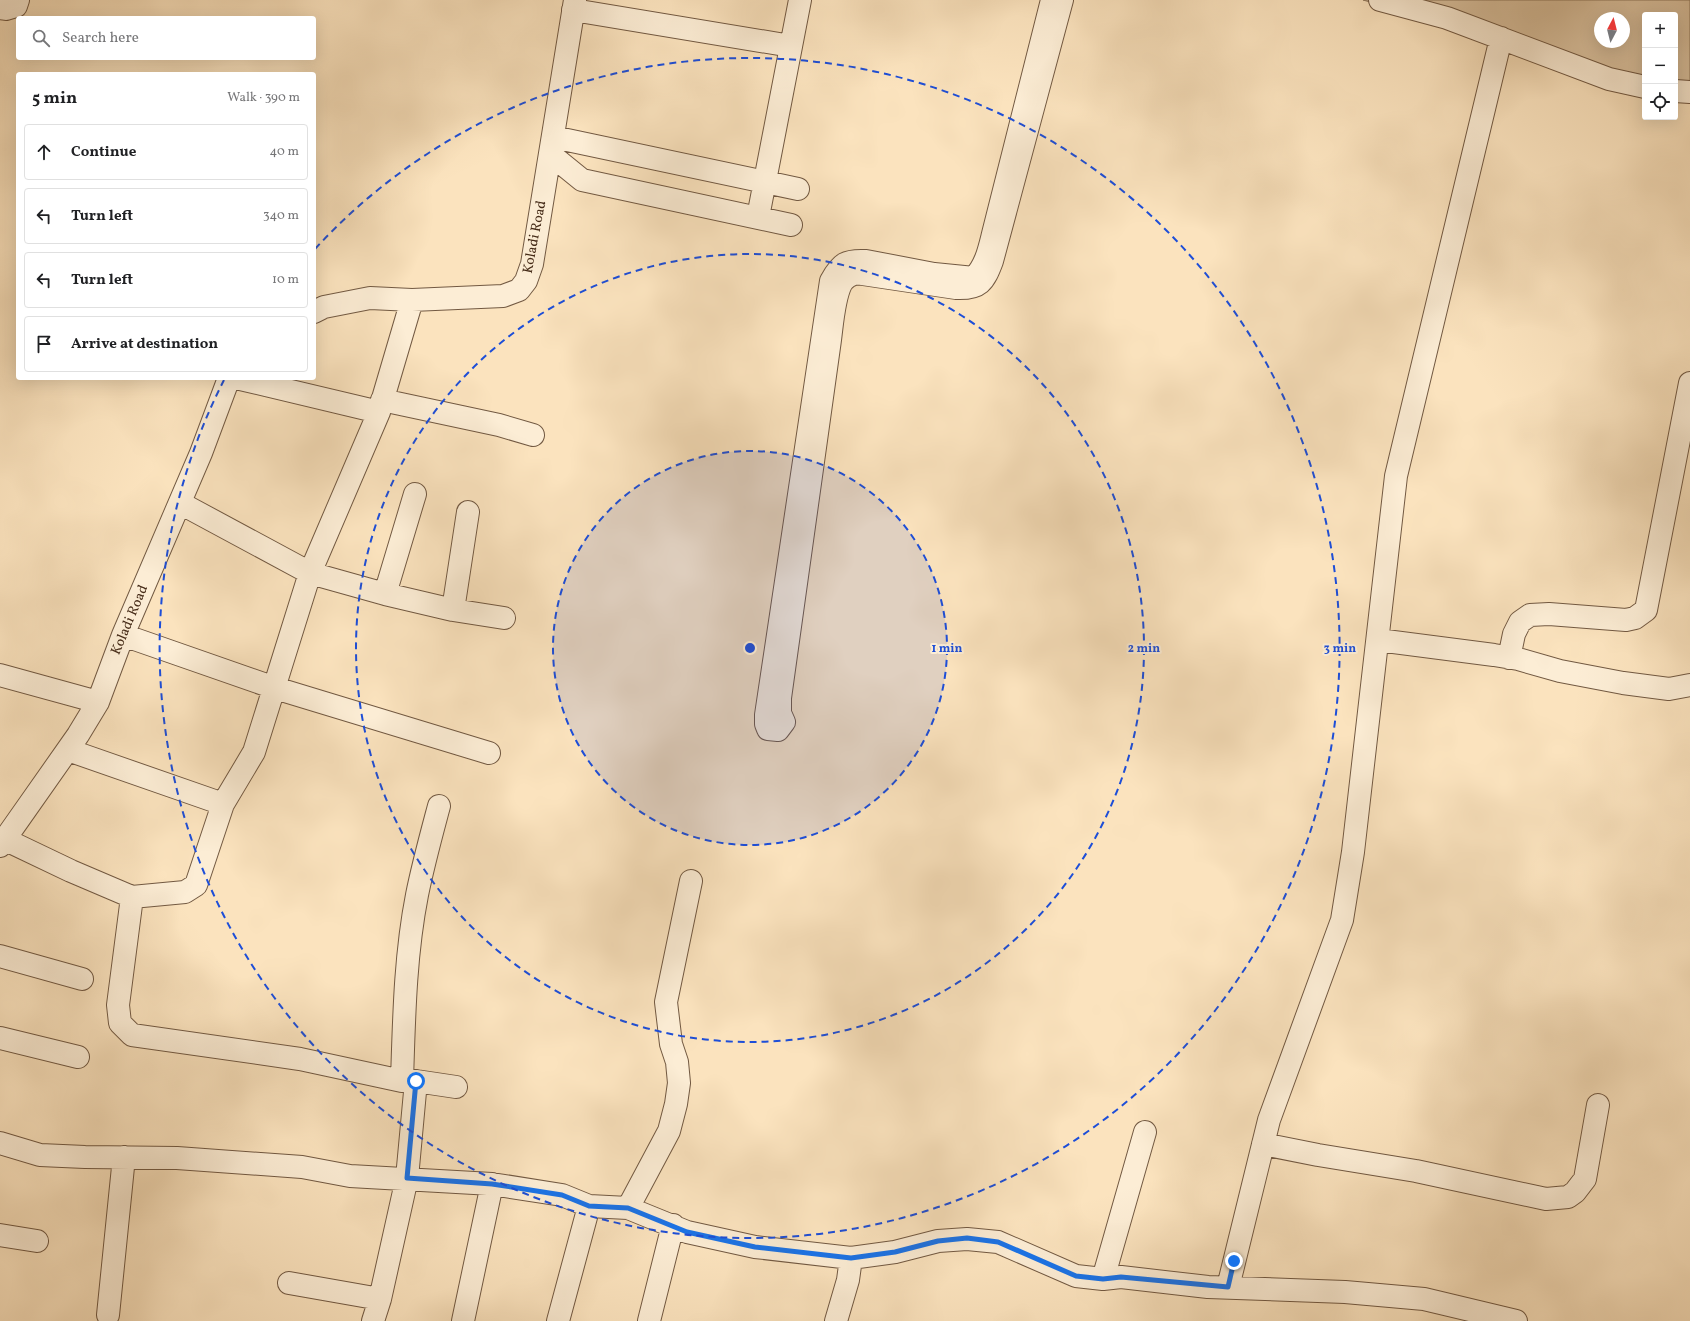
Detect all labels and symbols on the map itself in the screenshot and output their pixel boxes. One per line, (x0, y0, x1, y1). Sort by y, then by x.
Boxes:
north arrow (1594, 12, 1630, 48)
street label: Koladi Road (519, 199, 551, 275)
street label: Koladi Road (107, 582, 153, 658)
centre of rings (743, 641, 757, 655)
text: 1 min (932, 641, 963, 657)
text: 2 min (1128, 641, 1160, 657)
text: 3 min (1324, 641, 1356, 657)
route start (407, 1072, 425, 1090)
route end (1225, 1252, 1243, 1270)

